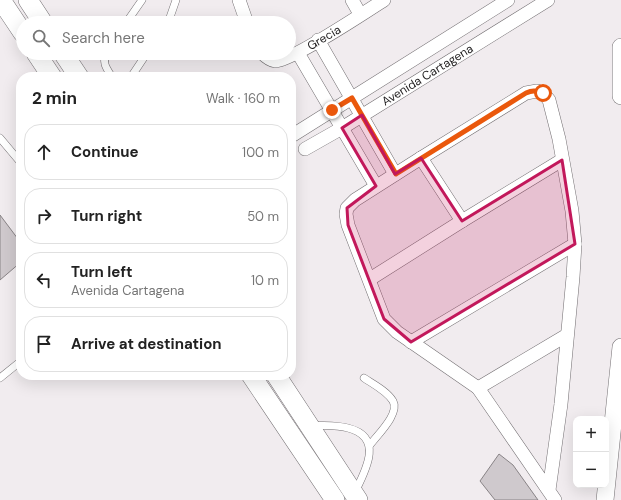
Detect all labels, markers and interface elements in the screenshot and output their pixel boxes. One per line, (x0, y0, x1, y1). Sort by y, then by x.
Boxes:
search box (16, 16, 296, 60)
street label: Grecia (304, 22, 344, 54)
icon: search (30, 27, 52, 49)
text: Search here (62, 28, 145, 48)
street label: Avenida Cartagena (379, 41, 476, 109)
route start (534, 84, 552, 102)
text: 2 min (32, 87, 77, 109)
text: Walk · 160 m (206, 90, 280, 107)
route end (323, 101, 341, 119)
icon: ahead (33, 141, 55, 163)
text: Continue (71, 142, 139, 162)
text: 100 m (242, 144, 279, 161)
icon: right (33, 205, 55, 227)
text: Turn right (71, 206, 142, 226)
text: 50 m (247, 208, 279, 225)
text: Turn left (71, 262, 132, 282)
icon: left (33, 269, 55, 291)
text: 10 m (251, 272, 279, 289)
text: Avenida Cartagena (71, 282, 184, 299)
icon: arrive (33, 333, 55, 355)
text: Arrive at destination (71, 334, 222, 354)
map controls (573, 416, 609, 488)
button: + (573, 416, 609, 452)
button: − (573, 452, 609, 488)

